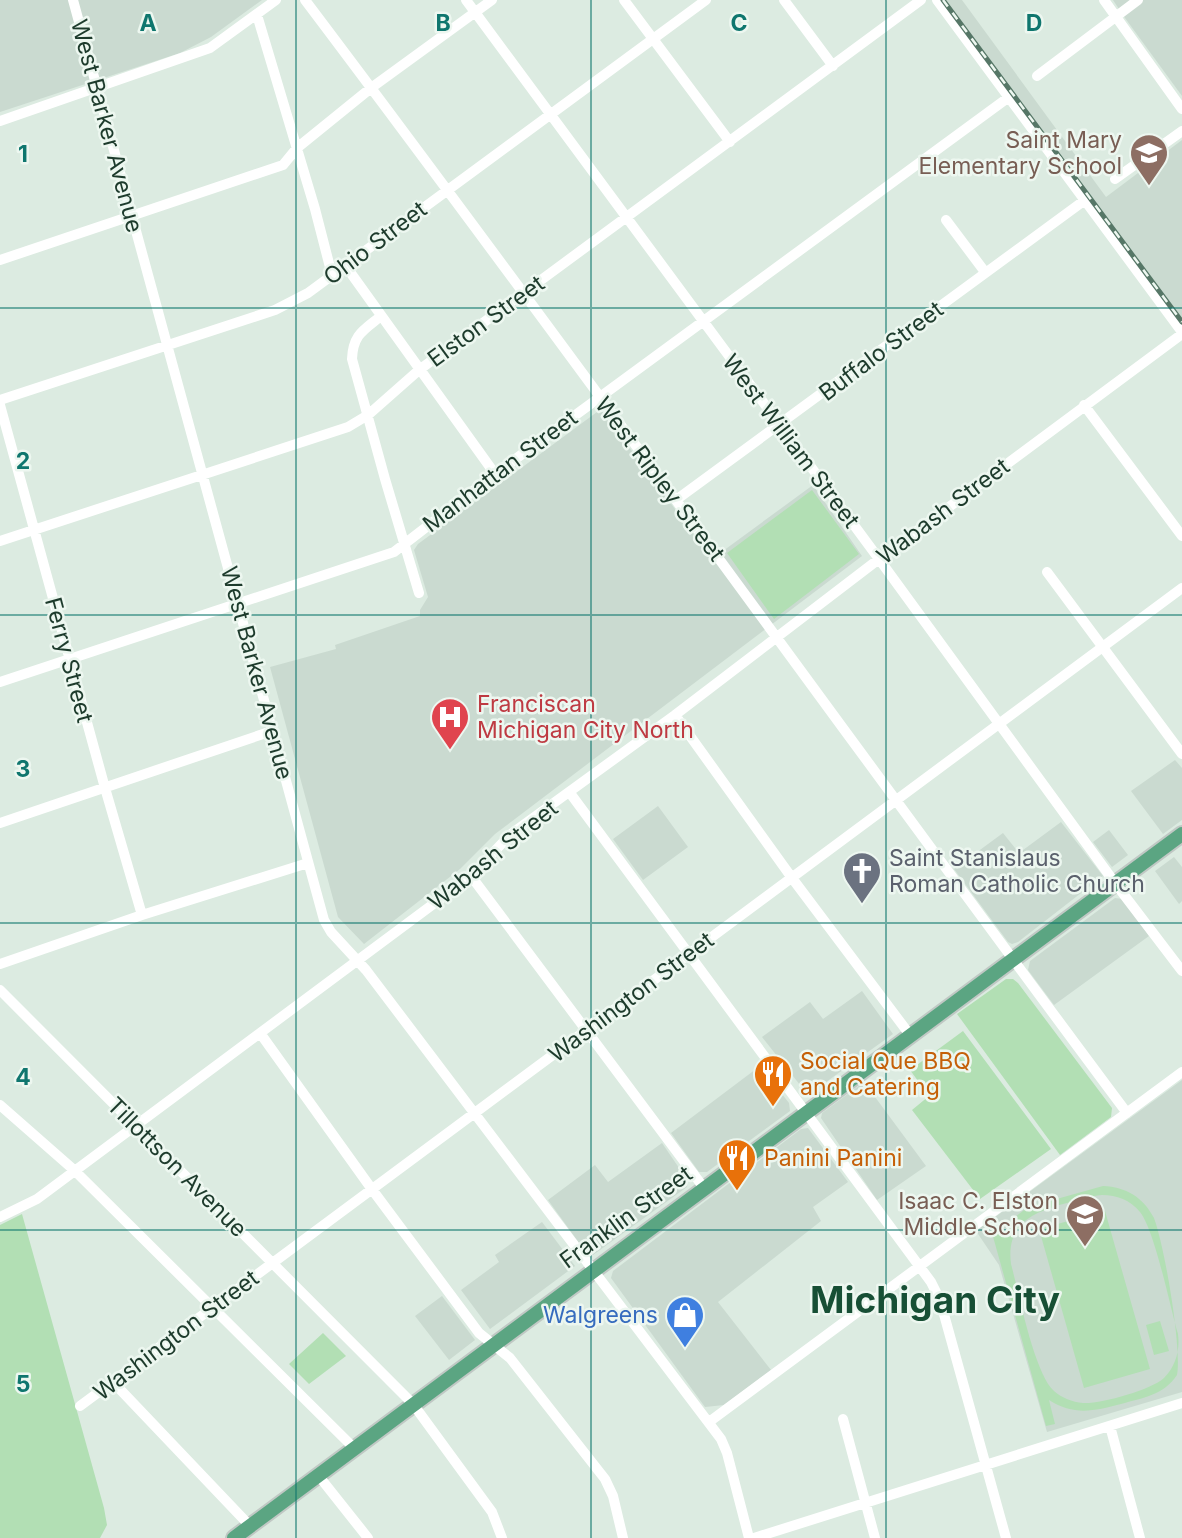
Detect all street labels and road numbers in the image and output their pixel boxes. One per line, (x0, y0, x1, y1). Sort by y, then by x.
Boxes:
street label: West Barker Avenue (65, 16, 149, 236)
street label: Ohio Street (318, 195, 432, 291)
street label: Elston Street (422, 269, 550, 373)
street label: Buffalo Street (813, 295, 949, 407)
street label: West William Street (717, 349, 866, 534)
street label: West Ripley Street (589, 391, 731, 567)
street label: Manhattan Street (417, 403, 583, 538)
street label: Wabash Street (871, 452, 1015, 570)
street label: West Barker Avenue (215, 563, 299, 783)
street label: Ferry Street (39, 594, 99, 726)
street label: Wabash Street (423, 794, 564, 916)
street label: Washington Street (543, 926, 719, 1068)
street label: Tillottson Avenue (101, 1091, 253, 1243)
street label: Franklin Street (554, 1159, 698, 1274)
street label: Washington Street (88, 1264, 264, 1406)

